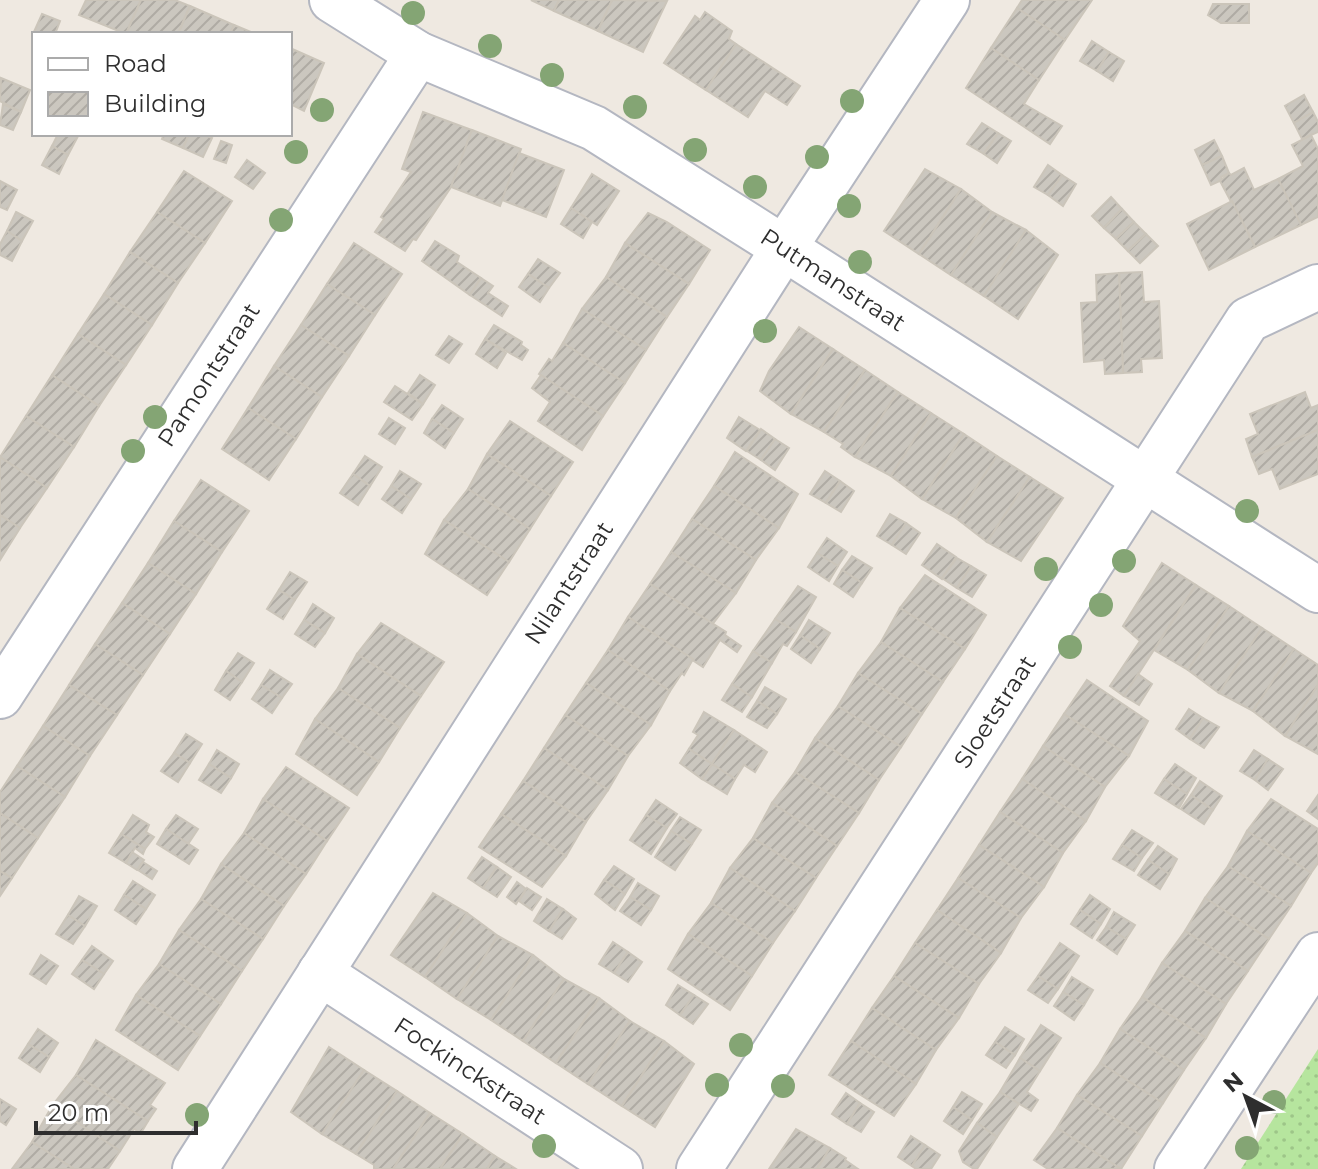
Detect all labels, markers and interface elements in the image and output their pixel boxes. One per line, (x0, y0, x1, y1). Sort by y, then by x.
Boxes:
legend (32, 32, 292, 136)
text: Road (104, 49, 167, 78)
text: Building (104, 89, 207, 118)
street label: Putmanstraat (755, 222, 911, 337)
street label: Pamontstraat (151, 297, 266, 452)
street label: Nilantstraat (518, 516, 619, 650)
street label: Sloetstraat (947, 650, 1042, 774)
street label: Fockinckstraat (389, 1011, 552, 1131)
north arrow (1206, 1057, 1286, 1137)
text: N (1218, 1066, 1249, 1098)
scale bar (36, 1085, 196, 1135)
text: 20 m (48, 1098, 109, 1127)

